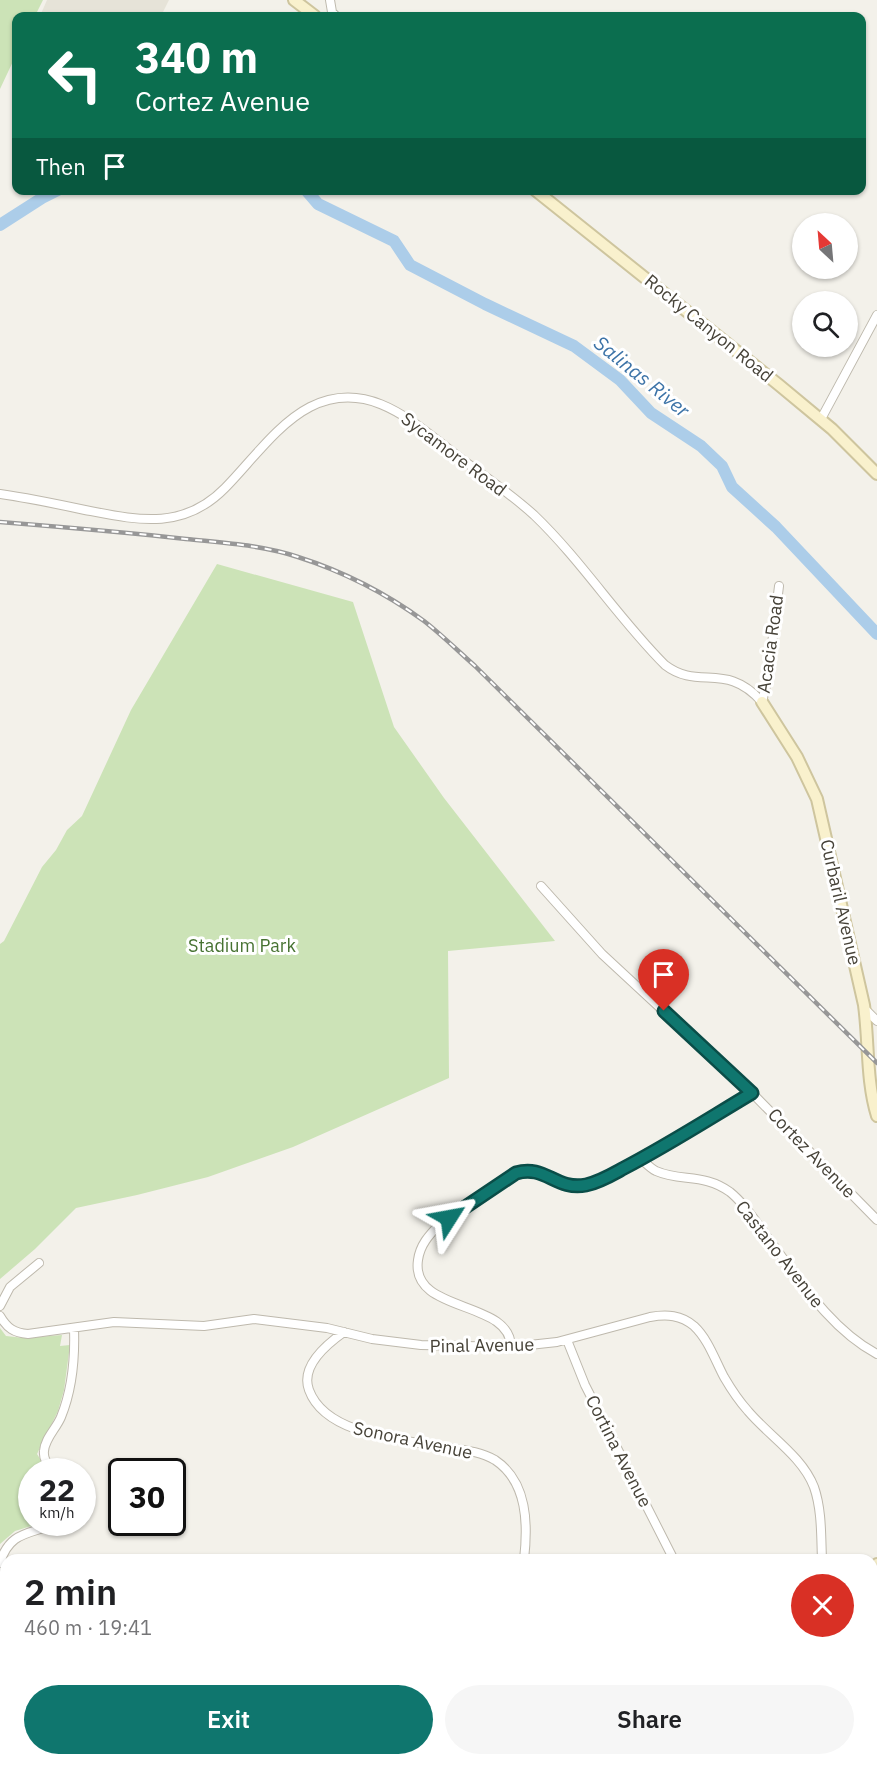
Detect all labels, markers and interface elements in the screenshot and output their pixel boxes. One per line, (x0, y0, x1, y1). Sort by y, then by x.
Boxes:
text: 340 m (135, 30, 258, 85)
icon: left (36, 36, 114, 114)
text: Cortez Avenue (135, 83, 310, 118)
icon: arrive (98, 150, 131, 183)
text: Then (36, 152, 86, 181)
north arrow (792, 213, 858, 279)
map controls (792, 213, 858, 357)
street label: Rocky Canyon Road (640, 269, 778, 387)
button: search (792, 291, 858, 357)
water label: Salinas River (589, 329, 696, 423)
street label: Sycamore Road (397, 407, 511, 501)
street label: Acacia Road (752, 593, 788, 695)
street label: Curbaril Avenue (815, 837, 867, 967)
park label: Stadium Park (188, 934, 296, 957)
pin (638, 949, 689, 1011)
icon: arrive (647, 958, 680, 991)
street label: Cortez Avenue (763, 1103, 861, 1203)
position arrow (417, 1186, 481, 1250)
street label: Castano Avenue (731, 1196, 829, 1312)
street label: Pinal Avenue (430, 1333, 535, 1357)
street label: Cortina Avenue (581, 1391, 657, 1511)
street label: Sonora Avenue (351, 1416, 475, 1464)
speed limit sign: 30 (108, 1458, 186, 1536)
text: 22 (39, 1470, 75, 1509)
text: km/h (39, 1503, 75, 1522)
text: 2 min (24, 1568, 117, 1615)
button: close (791, 1574, 854, 1637)
text: 460 m · 19:41 (24, 1614, 152, 1641)
button: Exit (24, 1685, 433, 1754)
button: Share (445, 1685, 854, 1754)

